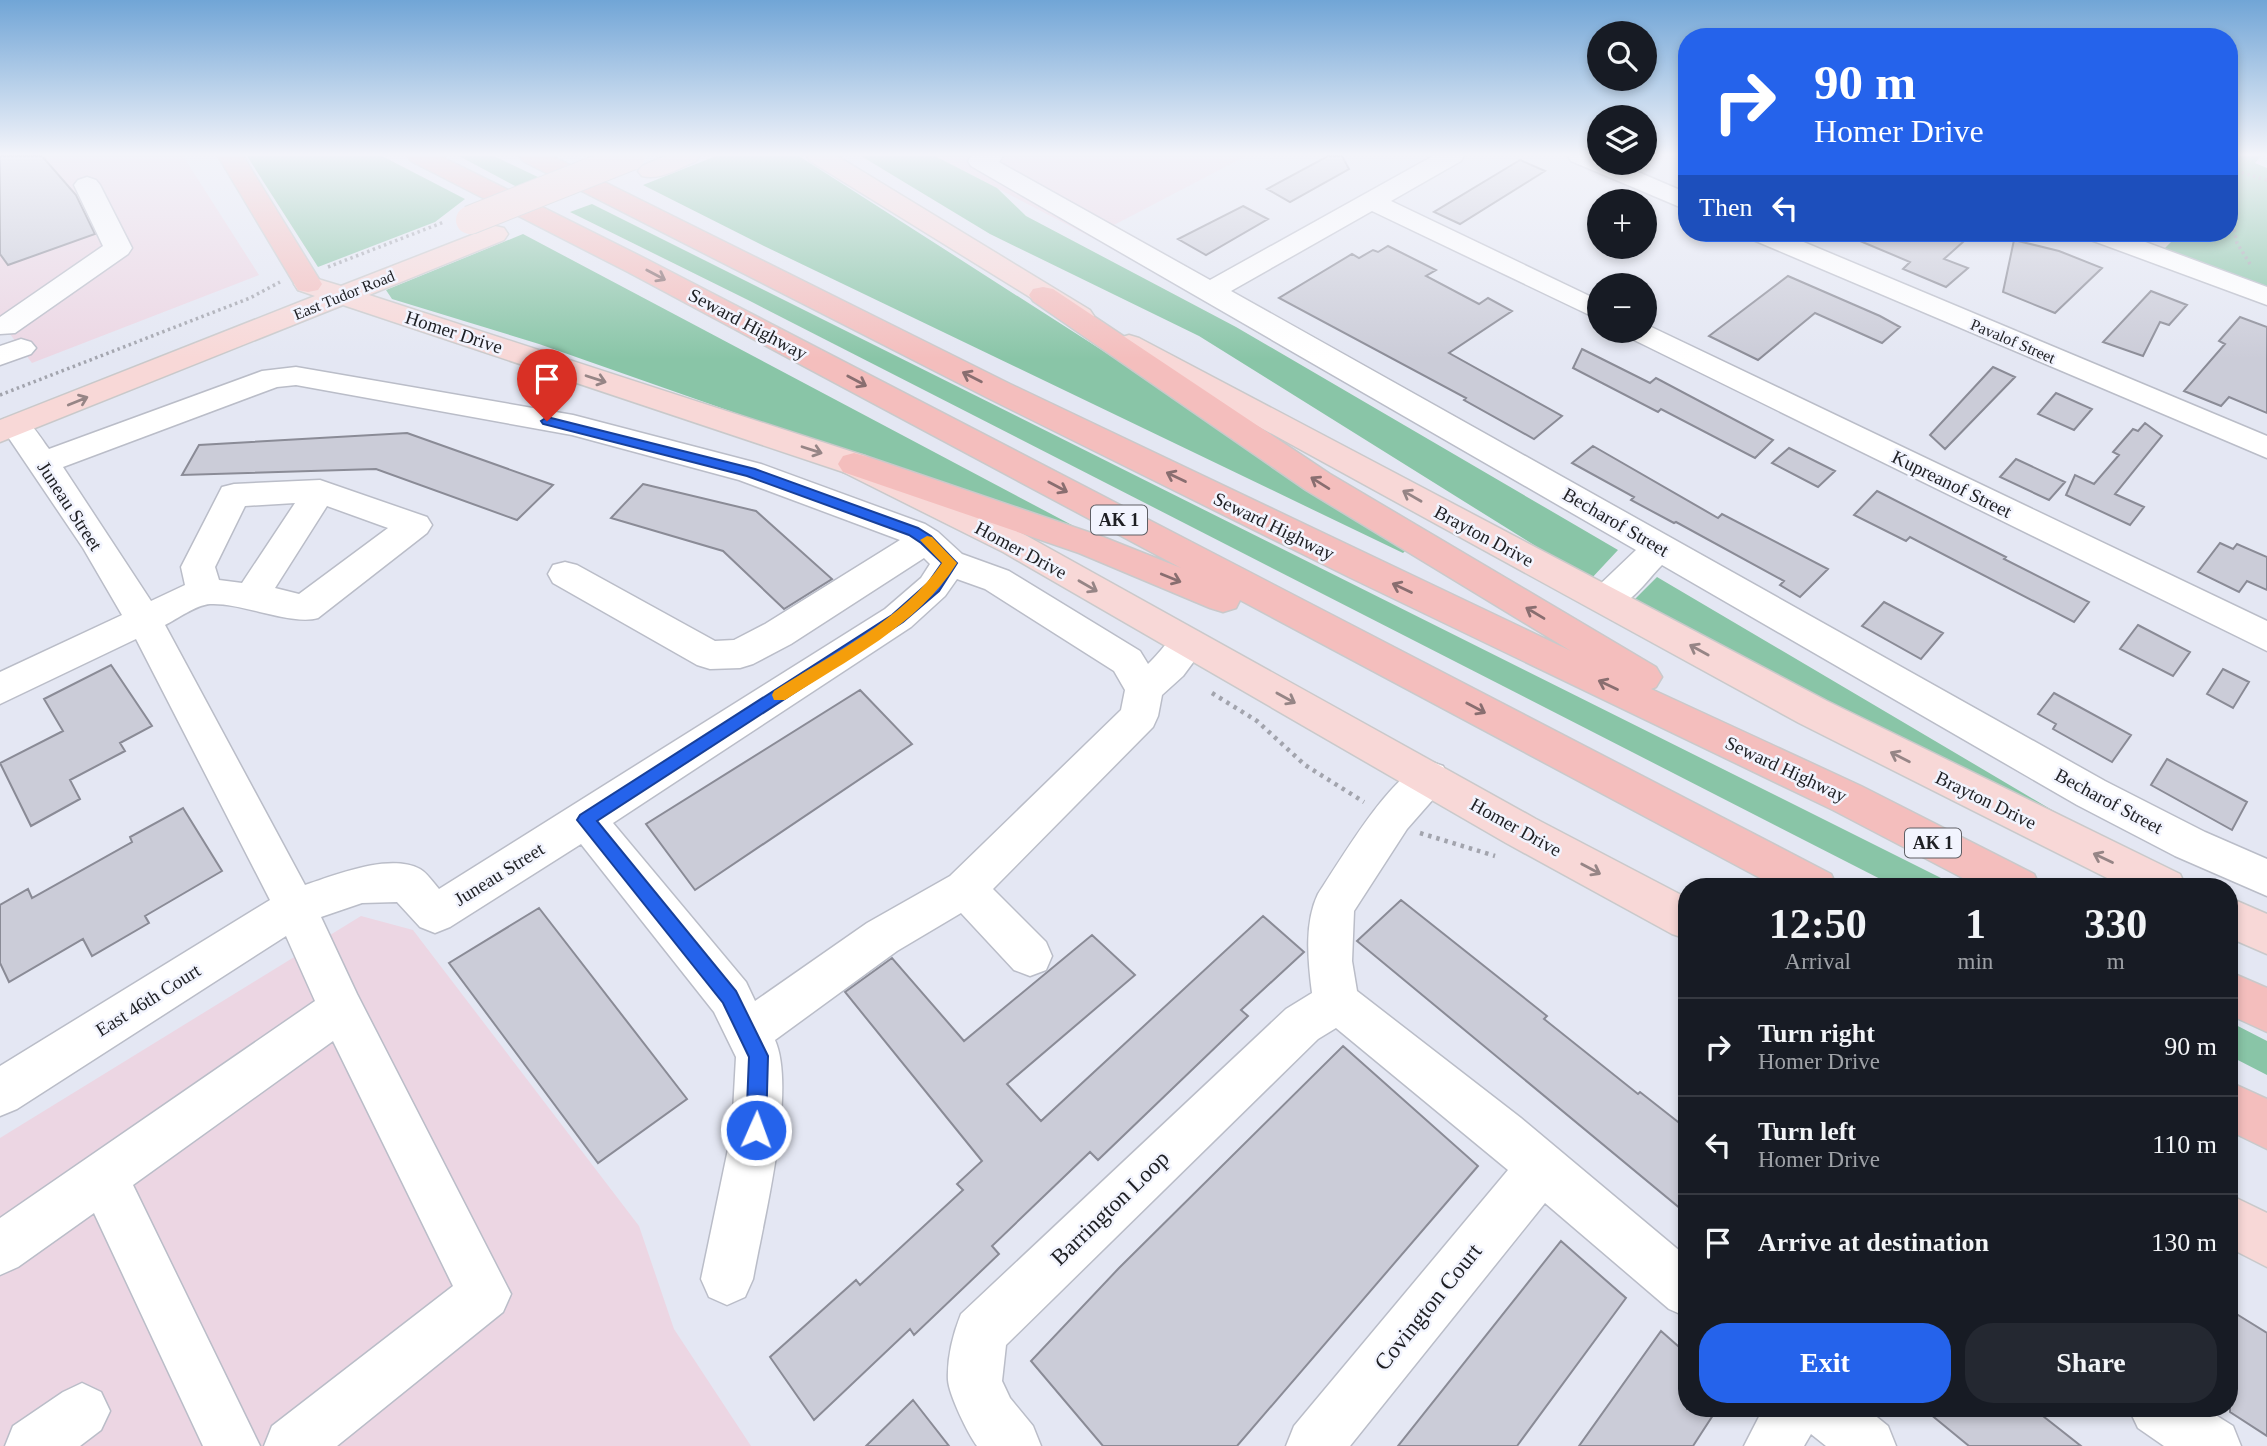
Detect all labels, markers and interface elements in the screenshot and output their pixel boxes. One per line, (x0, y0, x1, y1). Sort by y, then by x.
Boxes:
map controls (1587, 21, 1657, 343)
button: search (1587, 21, 1657, 91)
text: 90 m (1814, 55, 1916, 110)
icon: right (1699, 56, 1790, 147)
button: layers (1587, 105, 1657, 175)
text: Homer Drive (1814, 113, 1984, 149)
button: + (1587, 189, 1657, 259)
icon: left (1766, 189, 1804, 227)
text: Then (1699, 193, 1752, 222)
street label: East Tudor Road (291, 267, 397, 323)
one-way arrow (645, 269, 666, 282)
button: − (1587, 273, 1657, 343)
street label: Seward Highway (685, 284, 811, 364)
street label: Homer Drive (403, 306, 505, 358)
street label: Pavalof Street (1968, 316, 2058, 367)
pin (517, 349, 577, 421)
icon: arrive (528, 360, 566, 398)
one-way arrow (962, 369, 983, 383)
one-way arrow (584, 374, 606, 386)
one-way arrow (846, 375, 867, 389)
one-way arrow (67, 394, 89, 407)
one-way arrow (800, 445, 822, 457)
street label: Kupreanof Street (1889, 446, 2016, 522)
street label: Juneau Street (33, 458, 107, 555)
one-way arrow (1166, 470, 1187, 484)
one-way arrow (1310, 476, 1330, 490)
one-way arrow (1047, 481, 1068, 495)
street label: Becharof Street (1559, 483, 1673, 561)
street label: Seward Highway (1210, 488, 1338, 564)
one-way arrow (1402, 489, 1423, 502)
street label: Brayton Drive (1431, 501, 1537, 571)
road number: AK 1 (1091, 506, 1147, 534)
street label: Homer Drive (972, 517, 1070, 583)
one-way arrow (1160, 572, 1182, 585)
one-way arrow (1077, 580, 1097, 594)
one-way arrow (1392, 581, 1413, 594)
one-way arrow (1526, 606, 1546, 620)
one-way arrow (1689, 643, 1710, 656)
one-way arrow (1598, 678, 1619, 691)
one-way arrow (1275, 691, 1295, 705)
one-way arrow (1465, 702, 1486, 715)
street label: Seward Highway (1722, 732, 1850, 806)
one-way arrow (1890, 749, 1911, 763)
street label: Becharof Street (2052, 764, 2167, 838)
street label: Brayton Drive (1932, 767, 2040, 833)
street label: Homer Drive (1467, 793, 1565, 861)
road number: AK 1 (1905, 828, 1961, 858)
street label: Juneau Street (450, 838, 548, 910)
one-way arrow (2093, 851, 2114, 865)
one-way arrow (1581, 862, 1601, 876)
text: 12:50 (1769, 901, 1867, 947)
text: 1 (1965, 901, 1986, 947)
text: 330 (2084, 901, 2147, 947)
text: Arrival (1785, 949, 1851, 974)
text: min (1958, 949, 1993, 974)
text: m (2107, 949, 2125, 974)
street label: East 46th Court (92, 959, 205, 1041)
text: Turn right (1758, 1019, 1875, 1048)
icon: right (1699, 1028, 1737, 1066)
text: 90 m (2164, 1032, 2217, 1061)
text: Homer Drive (1758, 1049, 1880, 1074)
position arrow (719, 1093, 793, 1167)
text: Turn left (1758, 1117, 1856, 1146)
icon: left (1699, 1126, 1737, 1164)
text: 110 m (2152, 1130, 2217, 1159)
street label: Barrington Loop (1046, 1146, 1174, 1270)
text: Homer Drive (1758, 1147, 1880, 1172)
icon: arrive (1699, 1224, 1737, 1262)
text: Arrive at destination (1758, 1228, 1989, 1257)
text: 130 m (2151, 1228, 2217, 1257)
street label: Covington Court (1369, 1238, 1487, 1375)
button: Exit (1699, 1323, 1951, 1403)
button: Share (1965, 1323, 2217, 1403)

